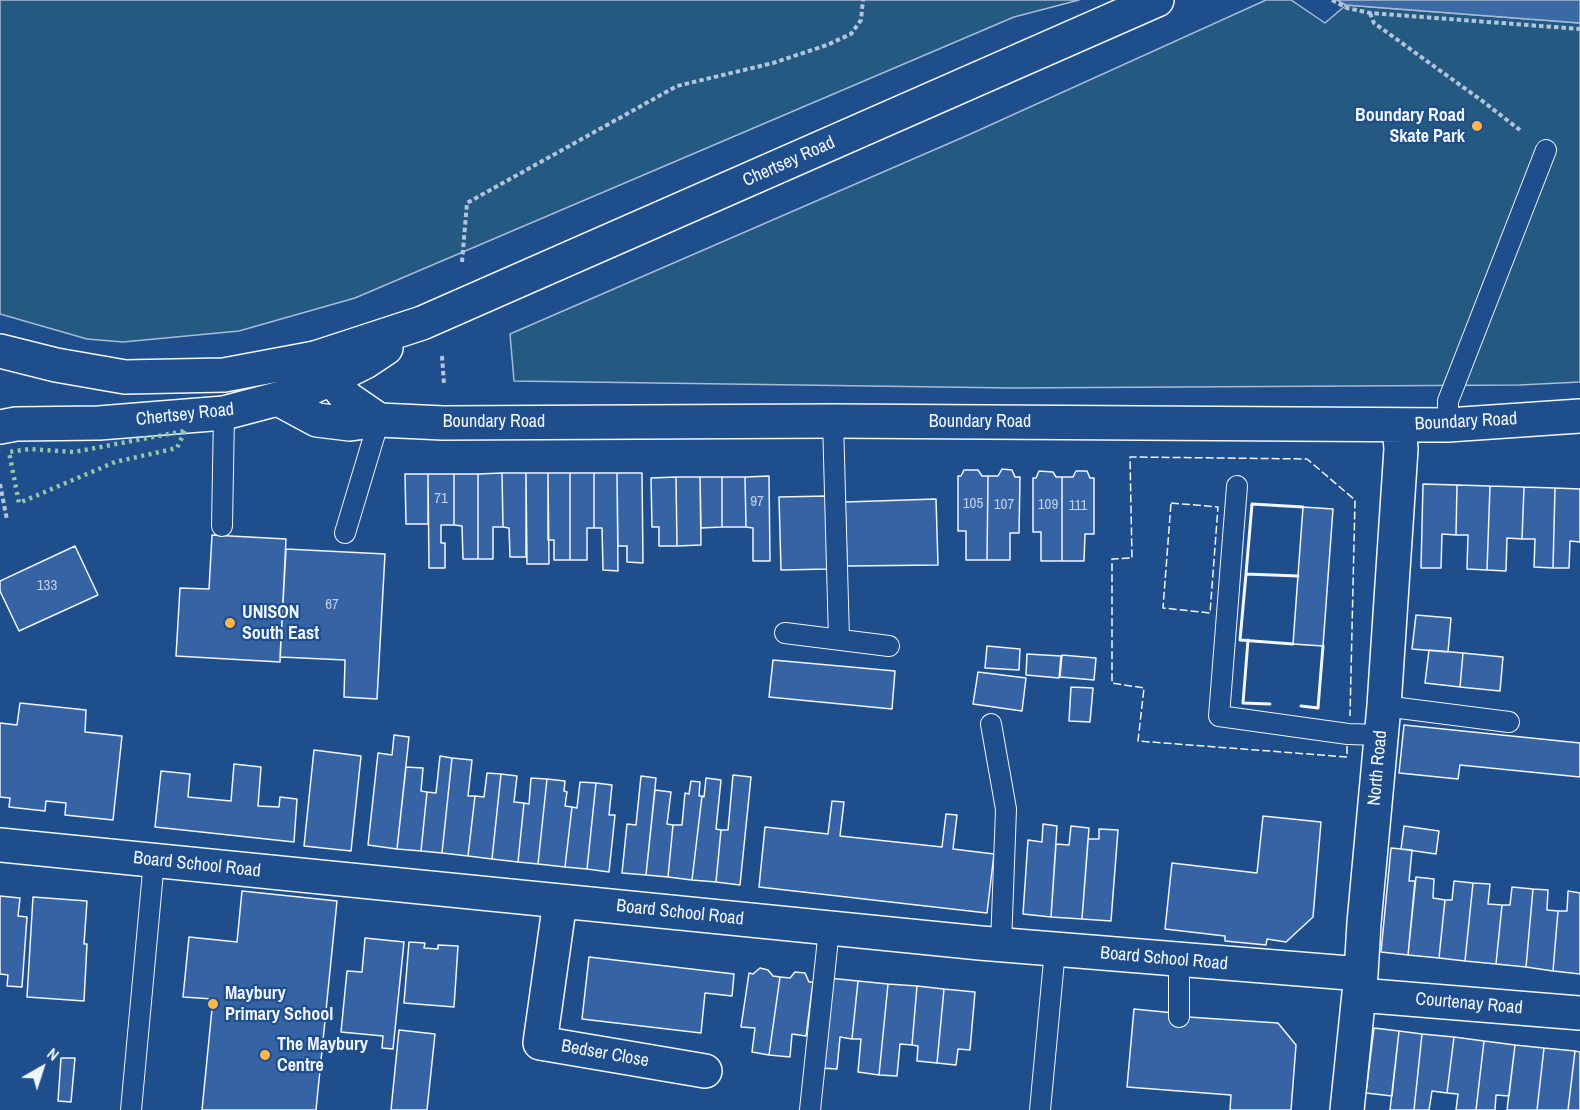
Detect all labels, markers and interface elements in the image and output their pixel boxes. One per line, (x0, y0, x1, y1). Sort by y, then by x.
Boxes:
place label: Boundary Road Skate Park (1355, 105, 1465, 148)
marker: Boundary Road Skate Park (1470, 119, 1484, 133)
street label: Chertsey Road (740, 132, 838, 192)
street label: Chertsey Road (135, 399, 235, 431)
street label: Boundary Road (1414, 409, 1518, 435)
street label: Boundary Road (443, 411, 545, 433)
street label: Boundary Road (929, 411, 1031, 433)
house number: 71 (434, 490, 448, 508)
house number: 97 (750, 493, 764, 511)
house number: 105 (963, 495, 983, 513)
house number: 107 (994, 496, 1014, 514)
house number: 109 (1038, 496, 1058, 514)
house number: 111 (1069, 497, 1087, 515)
house number: 133 (37, 577, 57, 595)
house number: 67 (325, 596, 339, 614)
place label: UNISON South East (242, 602, 319, 644)
marker: UNISON South East (223, 616, 237, 630)
street label: North Road (1364, 729, 1392, 807)
street label: Board School Road (132, 848, 262, 882)
street label: Board School Road (615, 896, 745, 930)
street label: Board School Road (1099, 943, 1229, 975)
place label: Maybury Primary School (225, 983, 333, 1026)
street label: Courtenay Road (1415, 989, 1523, 1019)
marker: Maybury Primary School (206, 997, 220, 1011)
place label: The Maybury Centre (277, 1034, 368, 1076)
street label: Bedser Close (559, 1036, 651, 1072)
north arrow (12, 1038, 72, 1098)
text: N (43, 1042, 64, 1066)
marker: The Maybury Centre (258, 1048, 272, 1062)

